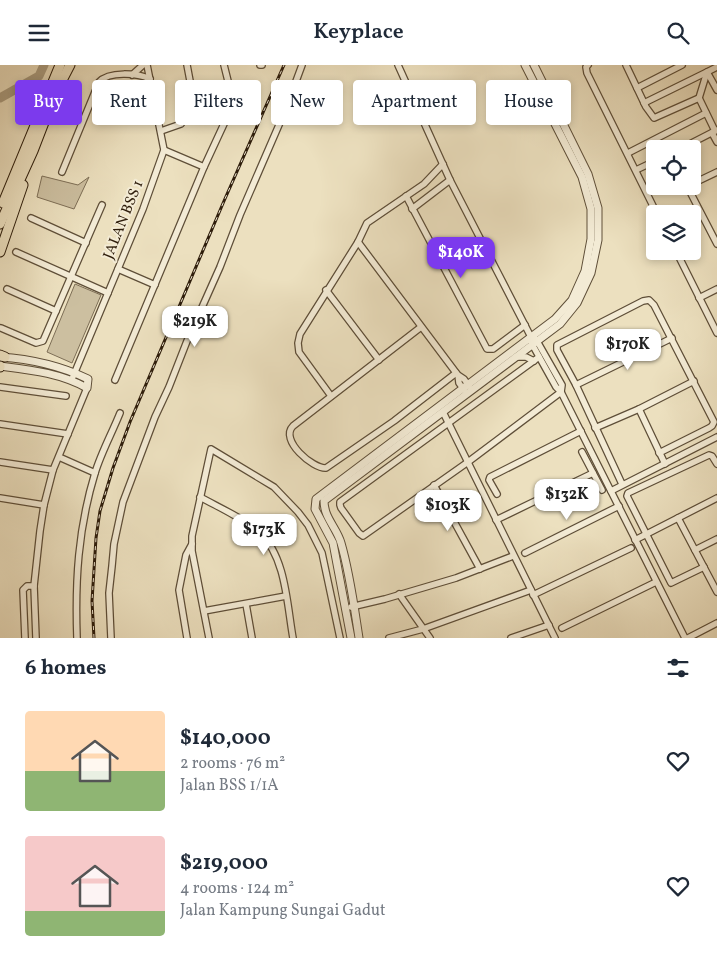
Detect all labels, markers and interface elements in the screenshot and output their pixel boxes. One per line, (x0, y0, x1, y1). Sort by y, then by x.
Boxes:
text: Keyplace (313, 17, 404, 48)
icon: menu (25, 19, 53, 47)
icon: search (664, 19, 692, 47)
chip: Buy (15, 80, 82, 125)
chip: Rent (92, 80, 165, 125)
chip: Filters (175, 80, 261, 125)
chip: New (271, 80, 343, 125)
chip: Apartment (353, 80, 476, 125)
chip: House (486, 80, 571, 125)
map controls (646, 140, 701, 260)
button: locate (646, 140, 701, 195)
street label: JALAN BSS 1 (99, 177, 149, 263)
button: layers (646, 205, 701, 260)
pin: $140K (426, 237, 496, 279)
text: $140K (438, 242, 484, 264)
pin: $219K (160, 305, 230, 348)
text: $219K (173, 311, 217, 333)
pin: $170K (593, 329, 663, 371)
text: $170K (606, 334, 650, 356)
pin: $132K (532, 479, 602, 521)
text: $132K (545, 484, 589, 506)
pin: $103K (413, 489, 483, 532)
text: $103K (426, 495, 470, 517)
pin: $173K (229, 513, 299, 556)
text: $173K (243, 519, 285, 541)
text: 6 homes (25, 654, 106, 683)
icon: filters (664, 654, 692, 682)
text: $140,000 (180, 724, 271, 753)
icon: home (65, 731, 125, 791)
icon: heart (664, 747, 692, 775)
text: 2 rooms · 76 m² (180, 753, 285, 775)
text: Jalan BSS 1/1A (180, 775, 279, 797)
text: $219,000 (180, 849, 268, 878)
icon: home (65, 856, 125, 916)
icon: heart (664, 872, 692, 900)
text: 4 rooms · 124 m² (180, 878, 294, 900)
text: Jalan Kampung Sungai Gadut (180, 900, 386, 922)

